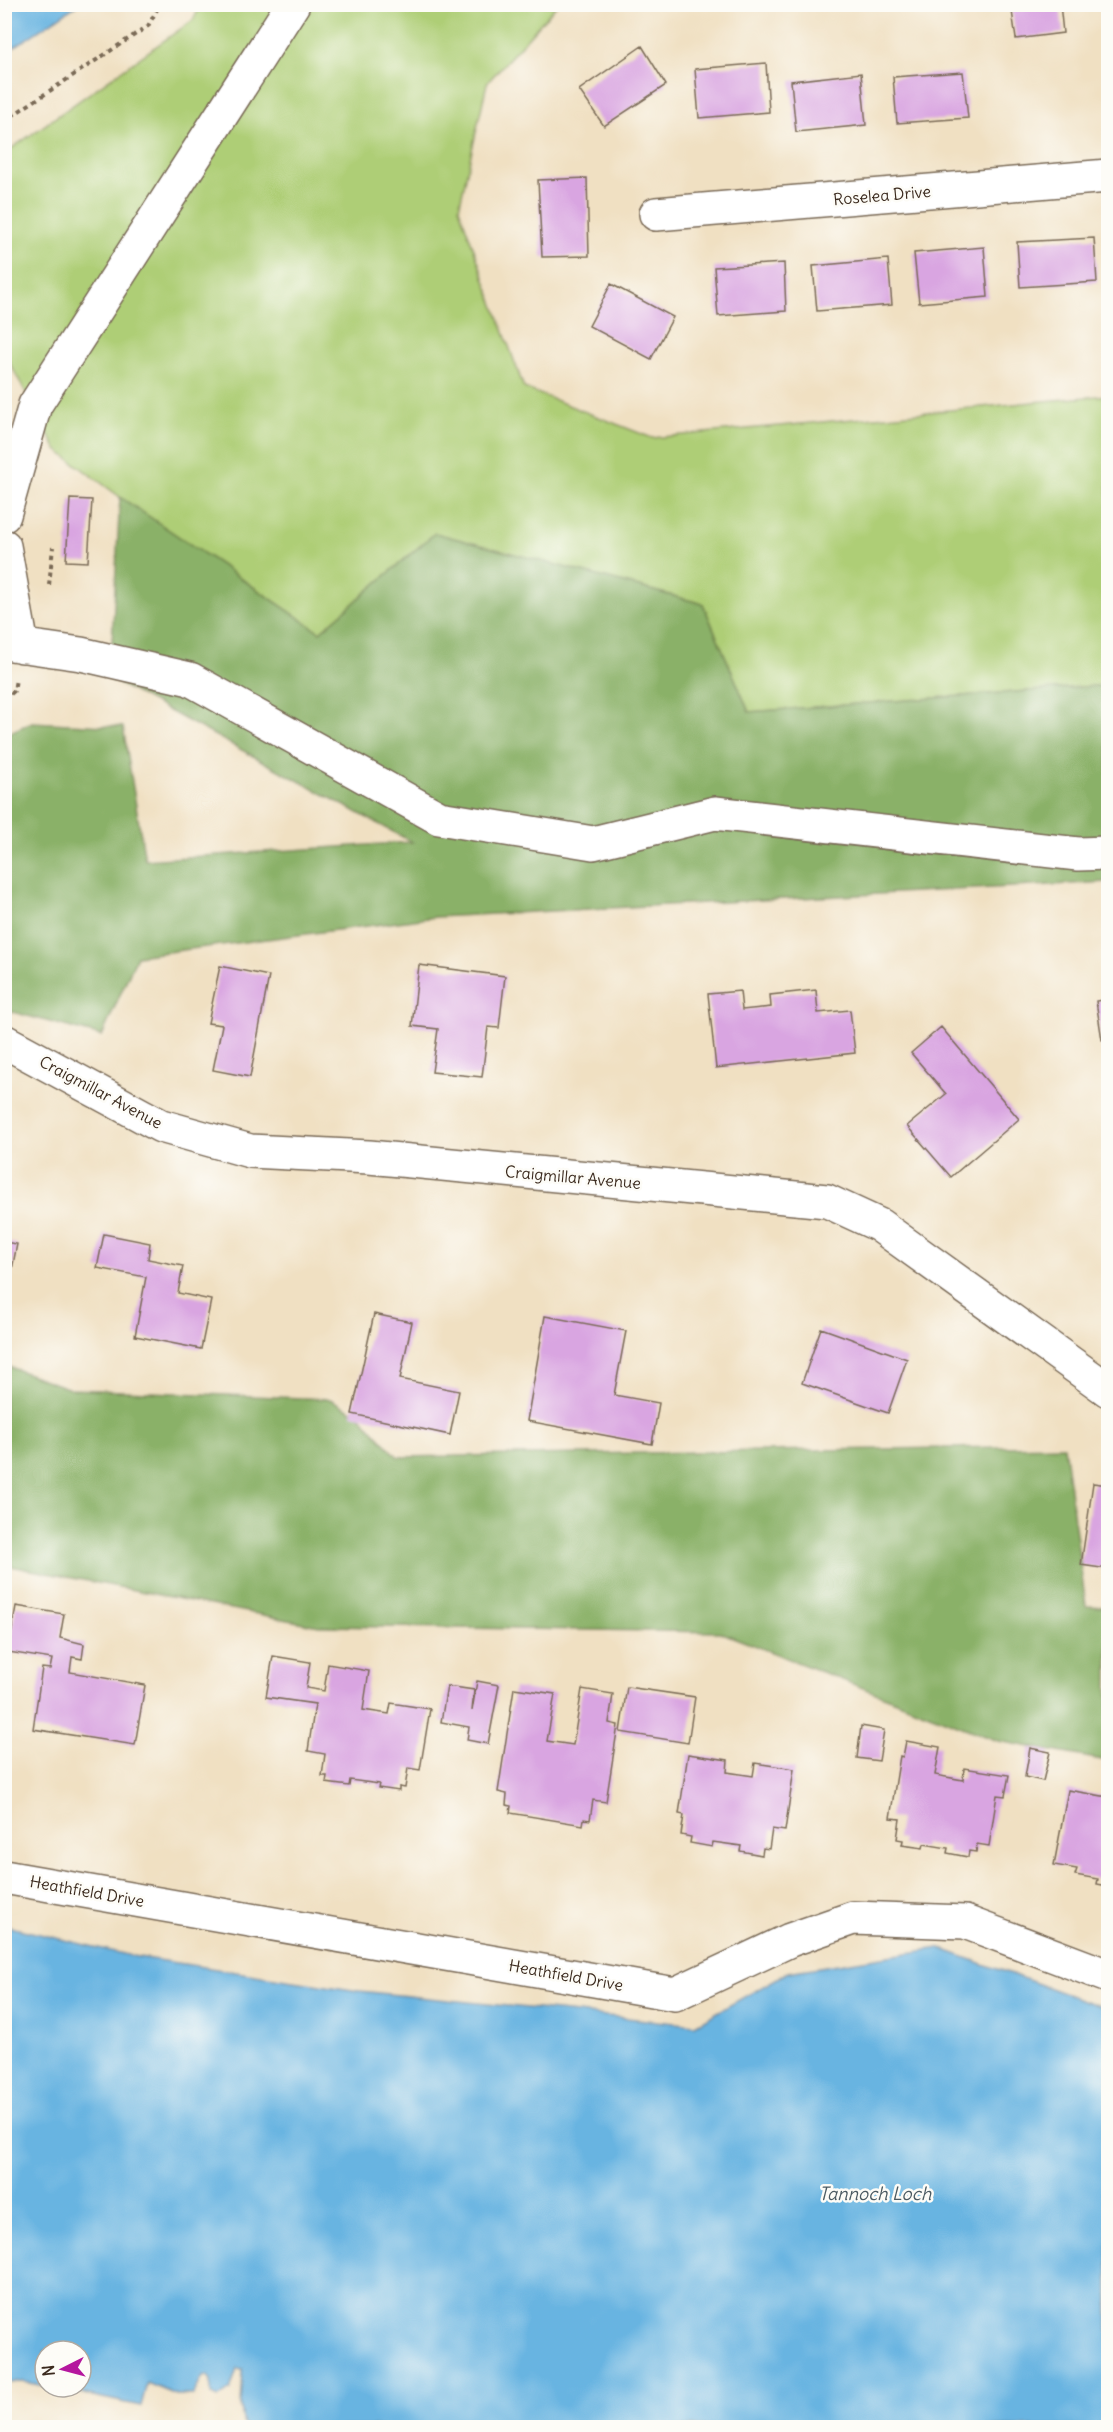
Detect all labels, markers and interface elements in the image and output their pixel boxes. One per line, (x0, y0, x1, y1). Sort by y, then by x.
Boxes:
street label: Roselea Drive (832, 181, 932, 209)
street label: Craigmillar Avenue (36, 1051, 166, 1133)
street label: Craigmillar Avenue (504, 1161, 642, 1193)
street label: Heathfield Drive (28, 1871, 146, 1911)
street label: Heathfield Drive (507, 1955, 625, 1995)
water label: Tannoch Loch (819, 2182, 932, 2205)
north arrow (33, 2339, 93, 2399)
text: N (38, 2364, 59, 2377)

